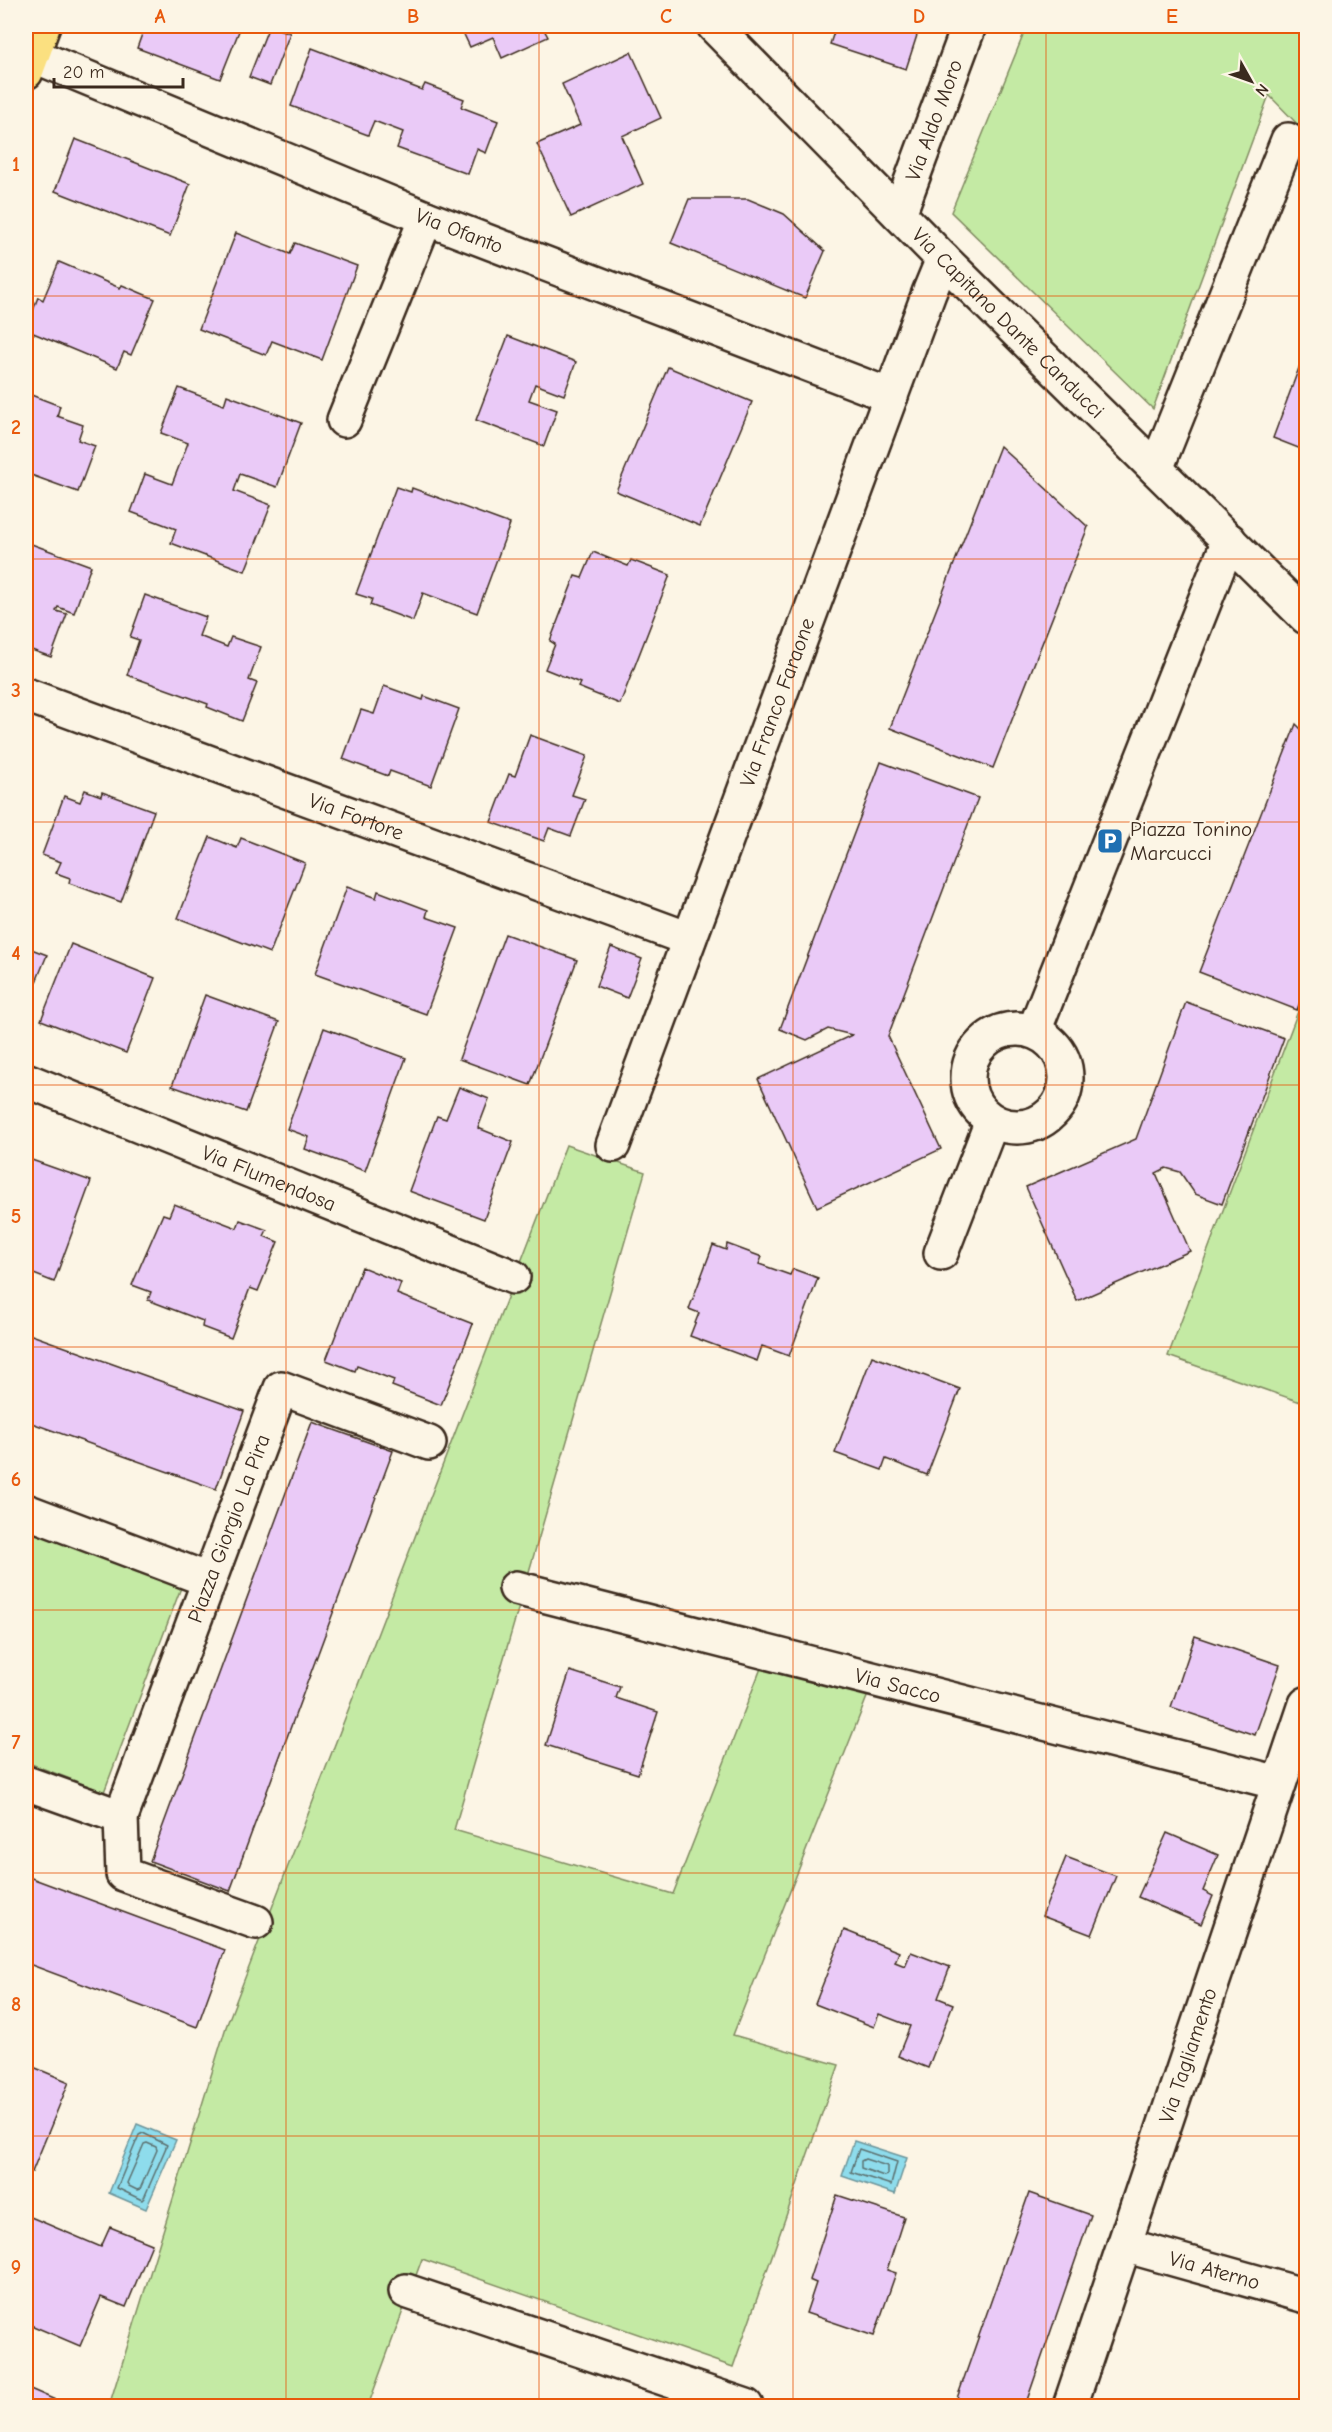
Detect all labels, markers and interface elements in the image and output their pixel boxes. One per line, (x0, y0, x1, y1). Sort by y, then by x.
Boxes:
text: A (154, 5, 166, 28)
text: B (407, 5, 419, 28)
text: C (660, 5, 672, 28)
text: D (913, 5, 925, 28)
text: E (1166, 5, 1178, 28)
scale bar (54, 51, 183, 89)
north arrow (1221, 51, 1281, 111)
street label: Via Aldo Moro (900, 56, 967, 184)
text: 20 m (63, 62, 104, 83)
text: N (1251, 80, 1272, 100)
text: 1 (12, 153, 20, 176)
street label: Via Ofanto (412, 203, 506, 258)
street label: Via Capitano Dante Canducci (907, 223, 1109, 423)
text: 2 (11, 416, 21, 439)
street label: Via Franco Faraone (735, 615, 819, 790)
text: 3 (11, 679, 21, 702)
street label: Via Fortore (306, 788, 407, 845)
place label: Piazza Tonino Marcucci (1130, 817, 1252, 865)
parking icon: Piazza Tonino Marcucci (1095, 826, 1125, 856)
text: 4 (11, 942, 21, 965)
street label: Via Flumendosa (198, 1140, 339, 1216)
text: 5 (11, 1205, 21, 1228)
street label: Piazza Giorgio La Pira (183, 1431, 275, 1626)
text: 6 (11, 1468, 21, 1491)
street label: Via Sacco (852, 1663, 943, 1708)
text: 7 (12, 1731, 21, 1754)
street label: Via Tagliamento (1154, 1985, 1222, 2126)
text: 8 (11, 1993, 21, 2016)
street label: Via Aterno (1166, 2246, 1263, 2294)
text: 9 (11, 2256, 21, 2279)

